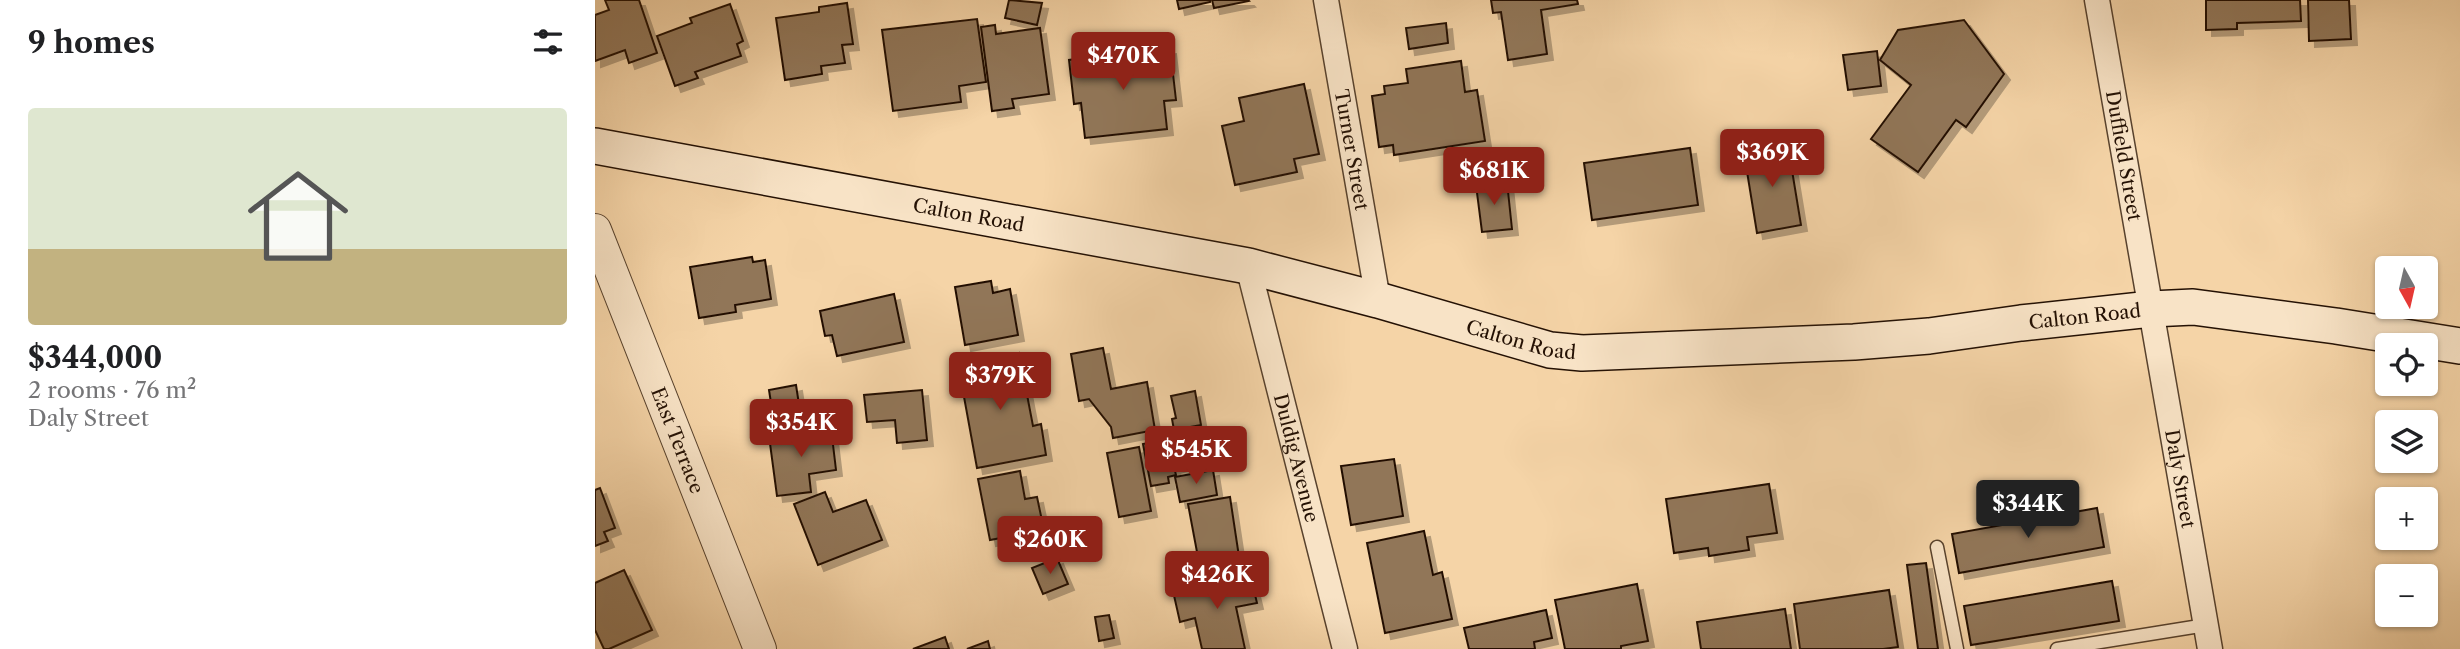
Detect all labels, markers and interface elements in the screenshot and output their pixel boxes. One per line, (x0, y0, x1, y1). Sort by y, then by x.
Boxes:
icon: filters (529, 23, 567, 61)
text: 9 homes (28, 24, 155, 61)
pin: $470K (1074, 32, 1172, 92)
text: $470K (1087, 41, 1159, 69)
street label: Turner Street (1330, 87, 1374, 212)
street label: Duffield Street (2101, 89, 2147, 223)
pin: $369K (1723, 130, 1821, 189)
text: $369K (1736, 138, 1808, 166)
pin: $681K (1445, 148, 1543, 207)
icon: home (235, 153, 361, 279)
text: $681K (1459, 156, 1529, 184)
street label: Calton Road (911, 193, 1027, 236)
north arrow (2375, 256, 2438, 318)
map controls (2375, 256, 2438, 627)
street label: Calton Road (2027, 299, 2142, 334)
street label: Calton Road (1463, 315, 1577, 364)
button: locate (2375, 333, 2438, 396)
text: $344,000 (28, 339, 162, 376)
pin: $379K (951, 352, 1049, 412)
text: $379K (965, 361, 1035, 389)
text: 2 rooms · 76 m² (28, 376, 196, 404)
street label: East Terrace (647, 384, 709, 497)
street label: Duldig Avenue (1269, 391, 1324, 525)
pin: $354K (752, 400, 850, 459)
text: Daly Street (28, 404, 149, 432)
text: $354K (766, 408, 836, 436)
button: layers (2375, 410, 2438, 473)
pin: $545K (1147, 426, 1245, 486)
street label: Daly Street (2160, 428, 2200, 530)
text: $545K (1161, 435, 1231, 463)
pin: $344K (1979, 480, 2077, 540)
button: + (2375, 487, 2438, 550)
text: $344K (1992, 489, 2064, 517)
pin: $260K (1001, 516, 1099, 576)
text: $260K (1013, 525, 1087, 553)
pin: $426K (1168, 552, 1266, 611)
text: $426K (1181, 560, 1253, 588)
button: − (2375, 564, 2438, 627)

